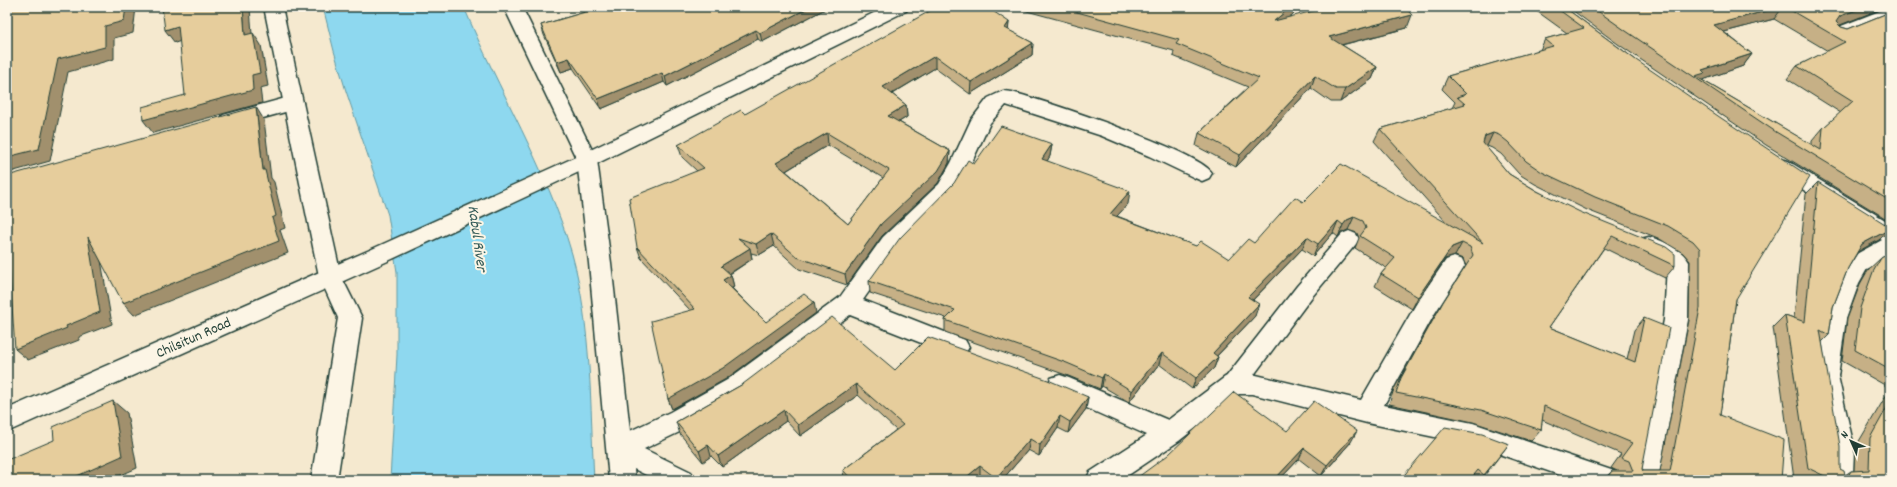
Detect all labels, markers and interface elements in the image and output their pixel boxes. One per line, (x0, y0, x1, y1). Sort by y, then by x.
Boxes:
water label: Kabul River (461, 204, 493, 275)
street label: Chilsitun Road (153, 312, 235, 365)
north arrow (1831, 421, 1871, 461)
text: N (1838, 427, 1853, 443)

